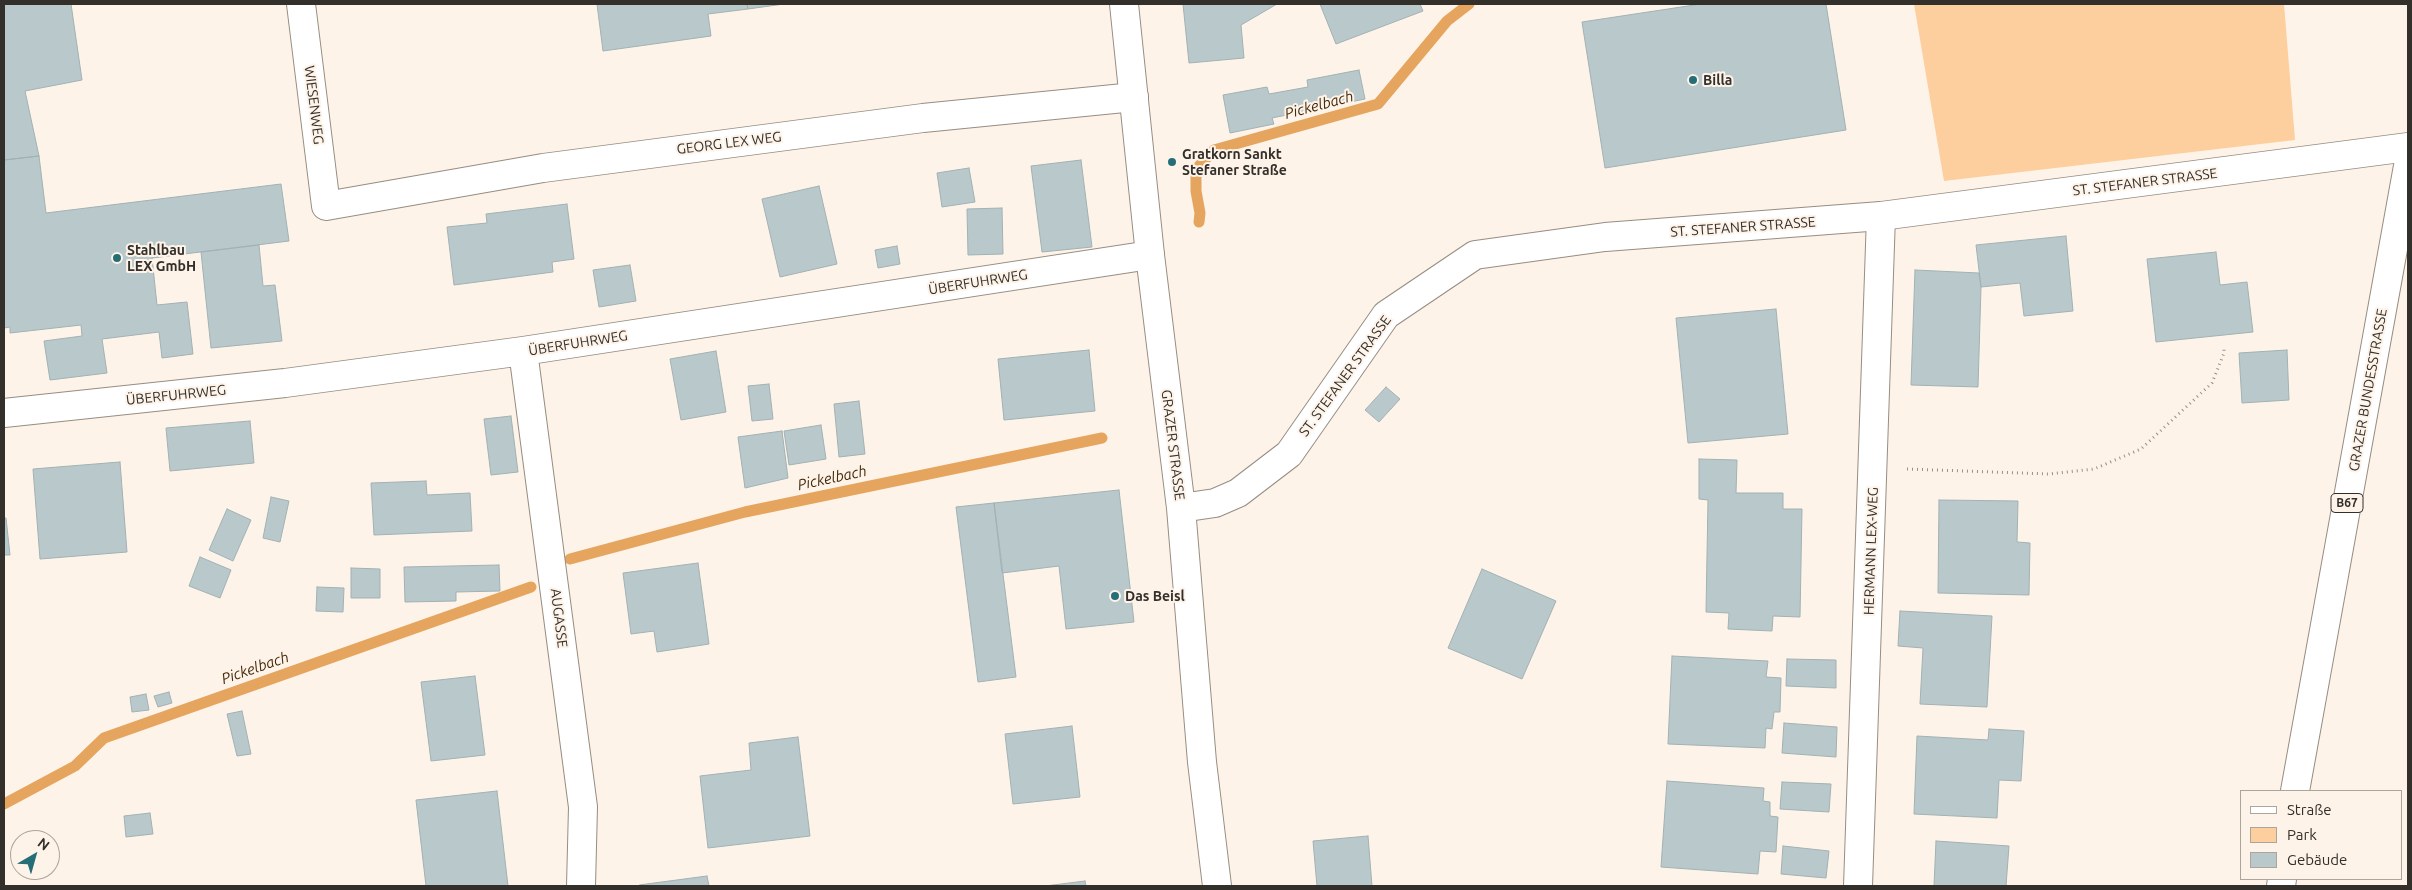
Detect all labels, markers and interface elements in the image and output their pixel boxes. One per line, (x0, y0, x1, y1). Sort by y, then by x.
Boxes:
street label: WIESENWEG (301, 65, 327, 145)
place label: Billa (1703, 72, 1732, 88)
marker: Billa (1687, 74, 1699, 86)
water label: Pickelbach (1283, 87, 1355, 123)
street label: GEORG LEX WEG (676, 128, 782, 158)
place label: Gratkorn Sankt Stefaner Straße (1182, 146, 1287, 178)
marker: Gratkorn Sankt Stefaner Straße (1166, 156, 1178, 168)
street label: ST. STEFANER STRASSE (2072, 165, 2218, 199)
street label: ST. STEFANER STRASSE (1670, 214, 1816, 240)
place label: Stahlbau LEX GmbH (127, 242, 196, 274)
marker: Stahlbau LEX GmbH (111, 252, 123, 264)
street label: ÜBERFUHRWEG (927, 266, 1029, 298)
street label: GRAZER BUNDESSTRASSE (2345, 307, 2391, 473)
street label: ST. STEFANER STRASSE (1295, 312, 1395, 440)
street label: ÜBERFUHRWEG (527, 327, 629, 359)
street label: ÜBERFUHRWEG (125, 381, 227, 409)
street label: GRAZER STRASSE (1158, 389, 1188, 501)
water label: Pickelbach (796, 462, 868, 494)
street label: HERMANN LEX-WEG (1860, 487, 1882, 615)
road number: B67 (2331, 493, 2363, 512)
street label: AUGASSE (547, 587, 571, 649)
place label: Das Beisl (1125, 588, 1185, 604)
marker: Das Beisl (1109, 590, 1121, 602)
water label: Pickelbach (219, 648, 291, 688)
legend (2240, 790, 2402, 880)
text: Straße (2287, 801, 2331, 818)
text: Park (2287, 826, 2317, 843)
north arrow (10, 830, 60, 880)
text: N (35, 834, 53, 853)
text: Gebäude (2287, 851, 2347, 868)

